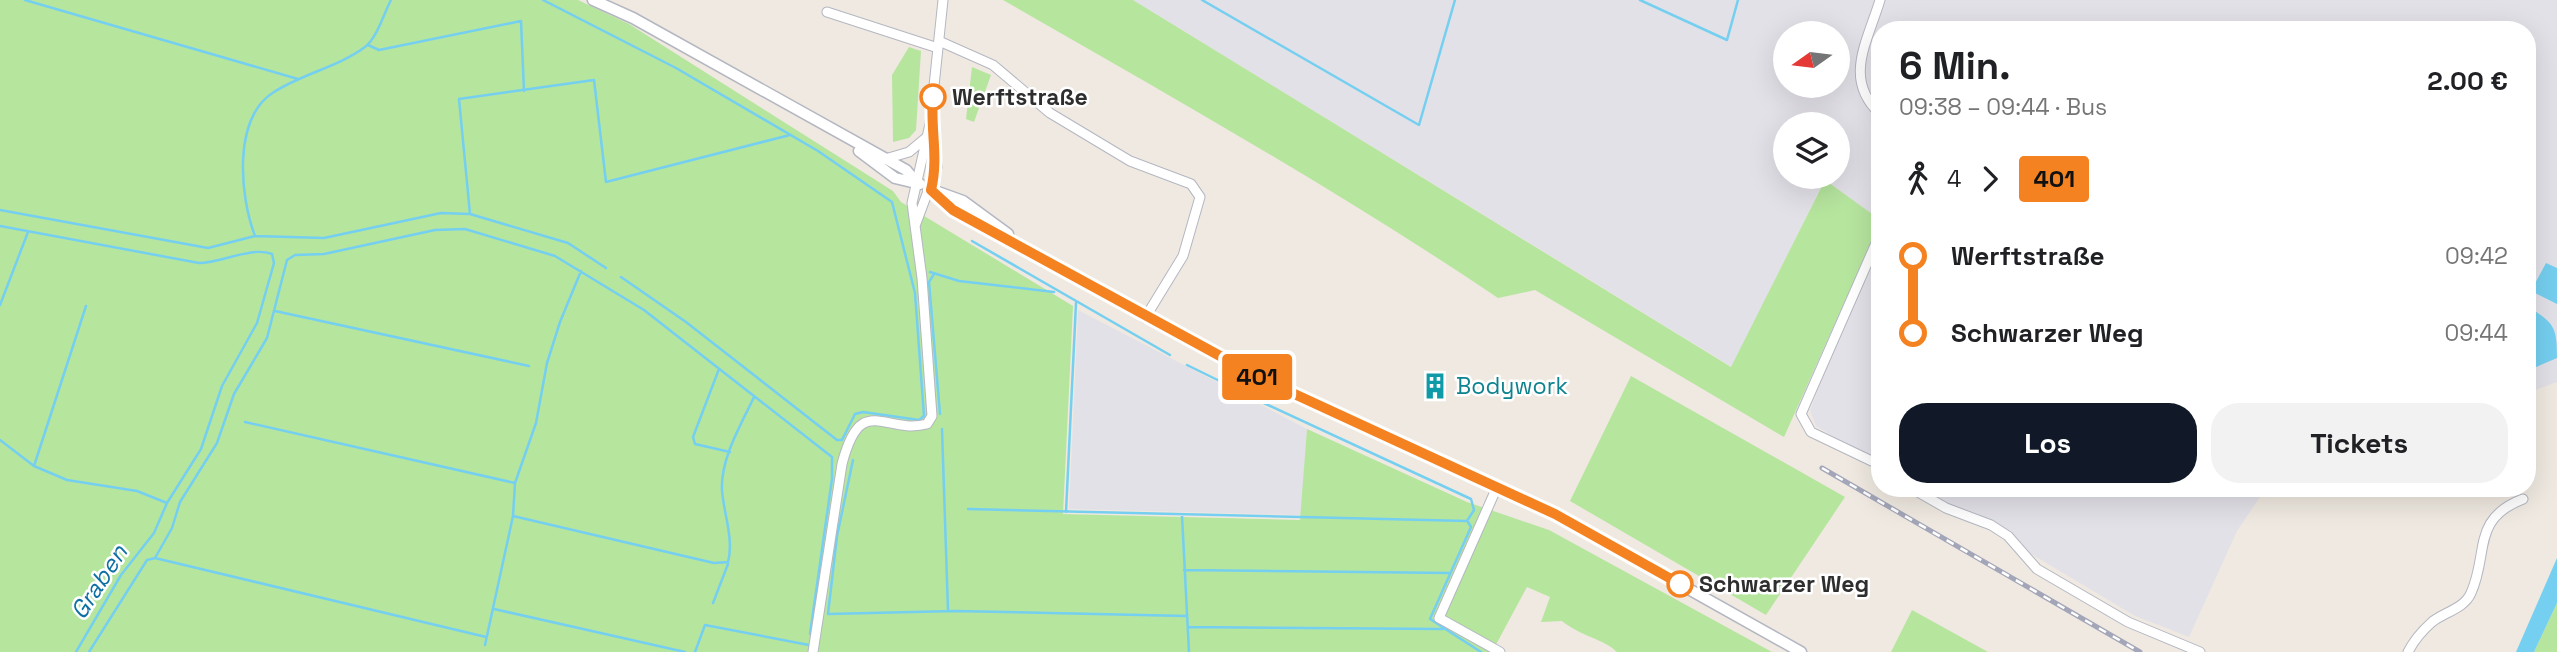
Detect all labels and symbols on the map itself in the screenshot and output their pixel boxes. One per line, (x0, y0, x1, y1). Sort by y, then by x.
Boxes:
north arrow (1773, 21, 1850, 98)
place label: Werftstraße (952, 82, 1088, 112)
marker: Werftstraße (920, 84, 946, 110)
line badge: 401 (1217, 354, 1297, 400)
building icon: Bodywork (1420, 371, 1450, 401)
place label: Bodywork (1456, 371, 1568, 401)
water label: Graben (63, 538, 135, 625)
place label: Schwarzer Weg (1699, 569, 1869, 599)
marker: Schwarzer Weg (1667, 571, 1693, 597)

